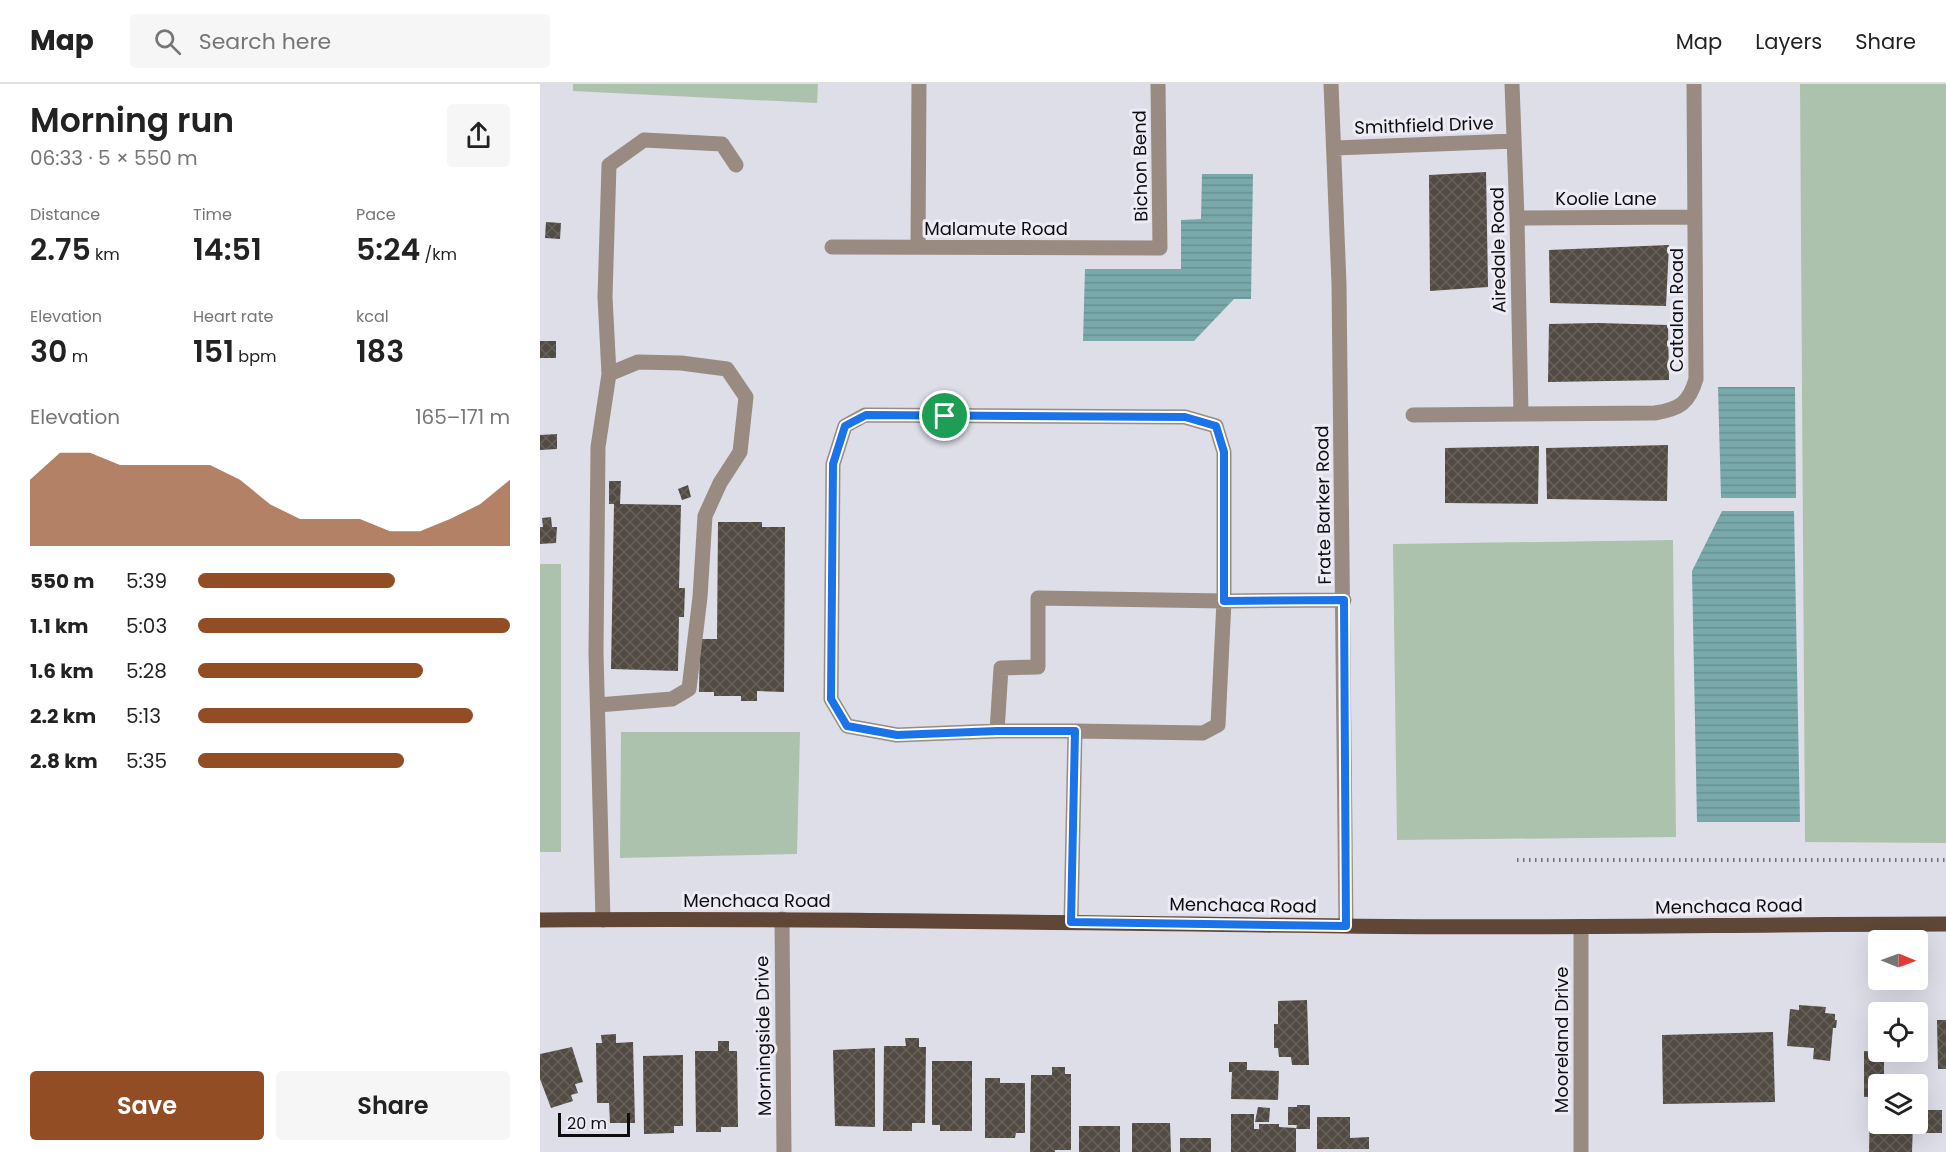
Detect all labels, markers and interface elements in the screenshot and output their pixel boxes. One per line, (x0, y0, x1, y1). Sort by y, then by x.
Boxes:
search box (130, 14, 550, 68)
text: Map (30, 21, 94, 60)
icon: search (151, 25, 184, 58)
text: Search here (199, 26, 331, 57)
text: Map (1676, 27, 1722, 56)
text: Layers (1755, 27, 1822, 56)
text: Share (1855, 27, 1916, 56)
text: Morning run (30, 97, 234, 144)
button: share (447, 104, 510, 167)
street label: Bichon Bend (1127, 110, 1153, 222)
street label: Smithfield Drive (1354, 110, 1494, 140)
text: 06:33 · 5 × 550 m (30, 144, 198, 172)
street label: Koolie Lane (1555, 186, 1657, 211)
street label: Airedale Road (1484, 187, 1512, 313)
text: Distance (30, 203, 100, 226)
text: Time (193, 203, 232, 226)
text: Pace (356, 203, 396, 226)
street label: Malamute Road (924, 216, 1068, 241)
text: 2.75 (30, 228, 91, 271)
text: 14:51 (193, 228, 262, 271)
text: 5:24 (356, 228, 420, 271)
text: km (91, 243, 120, 266)
text: /km (420, 243, 457, 266)
street label: Catalan Road (1664, 248, 1689, 372)
text: Elevation (30, 305, 102, 328)
text: Heart rate (193, 305, 273, 328)
text: kcal (356, 305, 389, 328)
text: 30 (30, 330, 67, 373)
text: 151 (193, 330, 234, 373)
text: 183 (356, 330, 404, 373)
text: m (67, 345, 88, 368)
text: bpm (234, 345, 276, 368)
pin (919, 390, 970, 441)
icon: arrive (928, 399, 961, 432)
text: Elevation (30, 403, 120, 431)
text: 165–171 m (415, 403, 510, 431)
street label: Frate Barker Road (1309, 425, 1337, 585)
text: 550 m (30, 567, 94, 595)
text: 5:39 (126, 567, 167, 595)
text: 1.1 km (30, 612, 88, 640)
text: 5:03 (126, 612, 167, 640)
text: 1.6 km (30, 657, 94, 685)
text: 5:28 (126, 657, 167, 685)
text: 2.2 km (30, 702, 96, 730)
text: 5:13 (126, 702, 161, 730)
text: 2.8 km (30, 747, 98, 775)
text: 5:35 (126, 747, 167, 775)
street label: Menchaca Road (683, 888, 831, 913)
street label: Menchaca Road (1169, 891, 1317, 919)
street label: Menchaca Road (1655, 892, 1803, 920)
north arrow (1868, 930, 1928, 990)
map controls (1868, 930, 1928, 1134)
street label: Morningside Drive (749, 956, 777, 1116)
street label: Mooreland Drive (1549, 967, 1574, 1113)
button: locate (1868, 1002, 1928, 1062)
button: Save (30, 1071, 264, 1140)
button: Share (276, 1071, 510, 1140)
button: layers (1868, 1074, 1928, 1134)
scale bar (558, 1110, 630, 1138)
text: 20 m (567, 1112, 607, 1135)

